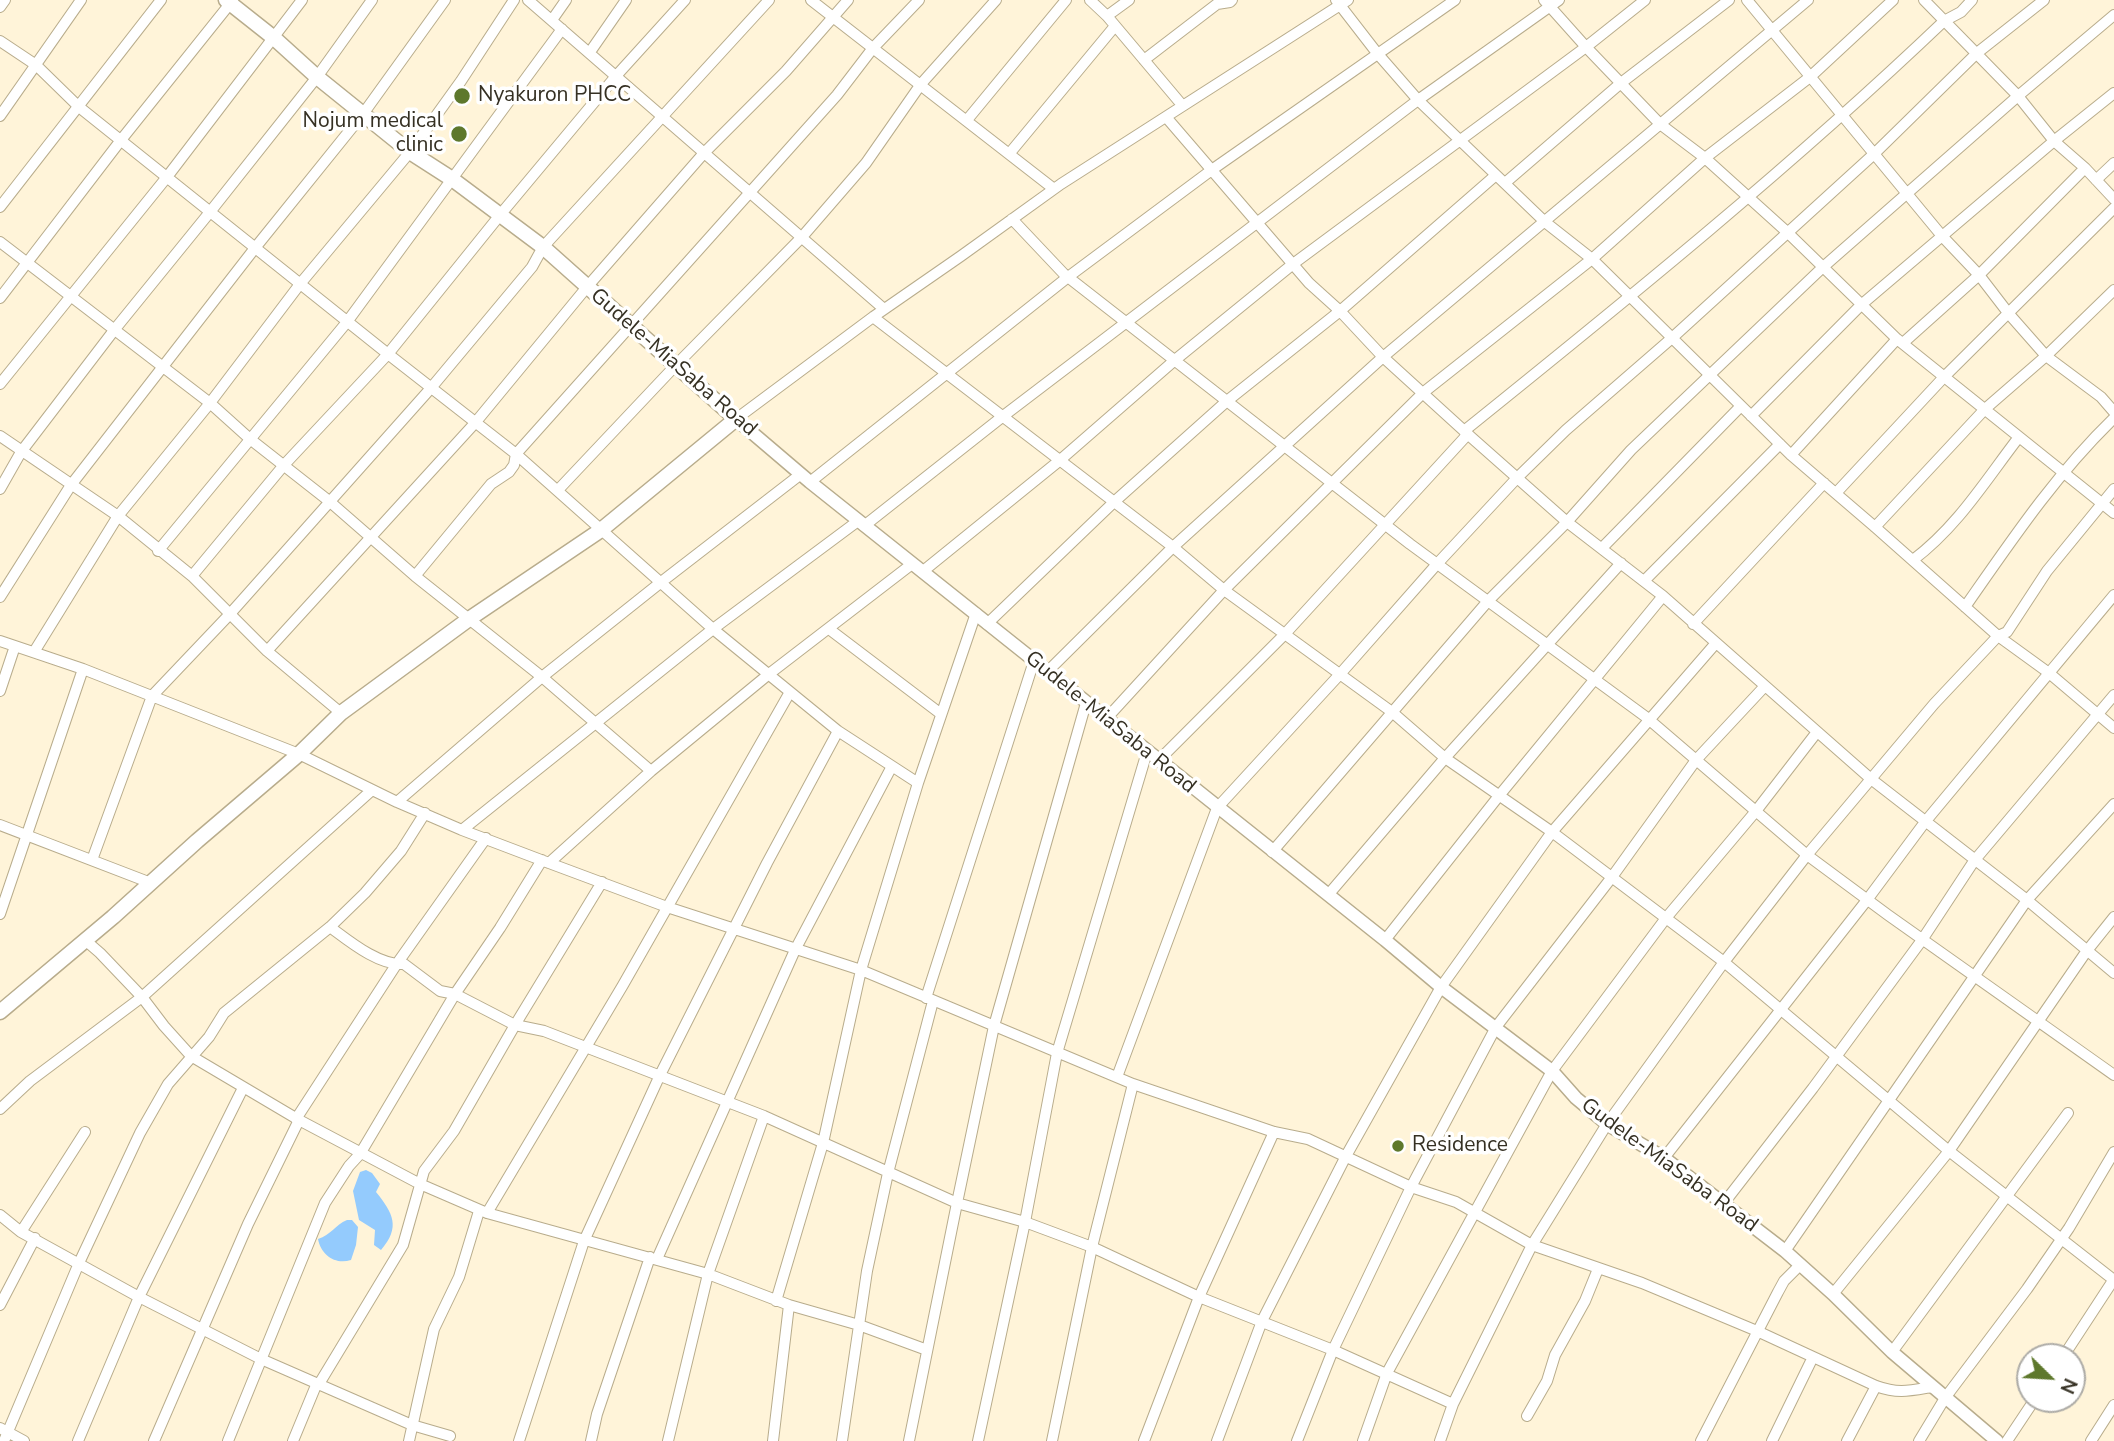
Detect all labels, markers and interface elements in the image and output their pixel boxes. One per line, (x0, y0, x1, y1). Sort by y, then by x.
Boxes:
place label: Nyakuron PHCC (478, 83, 631, 109)
marker: Nyakuron PHCC (452, 86, 472, 106)
place label: Nojum medical clinic (302, 109, 443, 159)
marker: Nojum medical clinic (449, 124, 469, 144)
street label: Gudele-MiaSaba Road (585, 284, 761, 442)
street label: Gudele-MiaSaba Road (1019, 646, 1201, 800)
street label: Gudele-MiaSaba Road (1576, 1093, 1762, 1239)
place label: Residence (1412, 1133, 1508, 1159)
marker: Residence (1390, 1138, 1406, 1154)
north arrow (2016, 1343, 2086, 1413)
text: N (2054, 1374, 2083, 1398)

